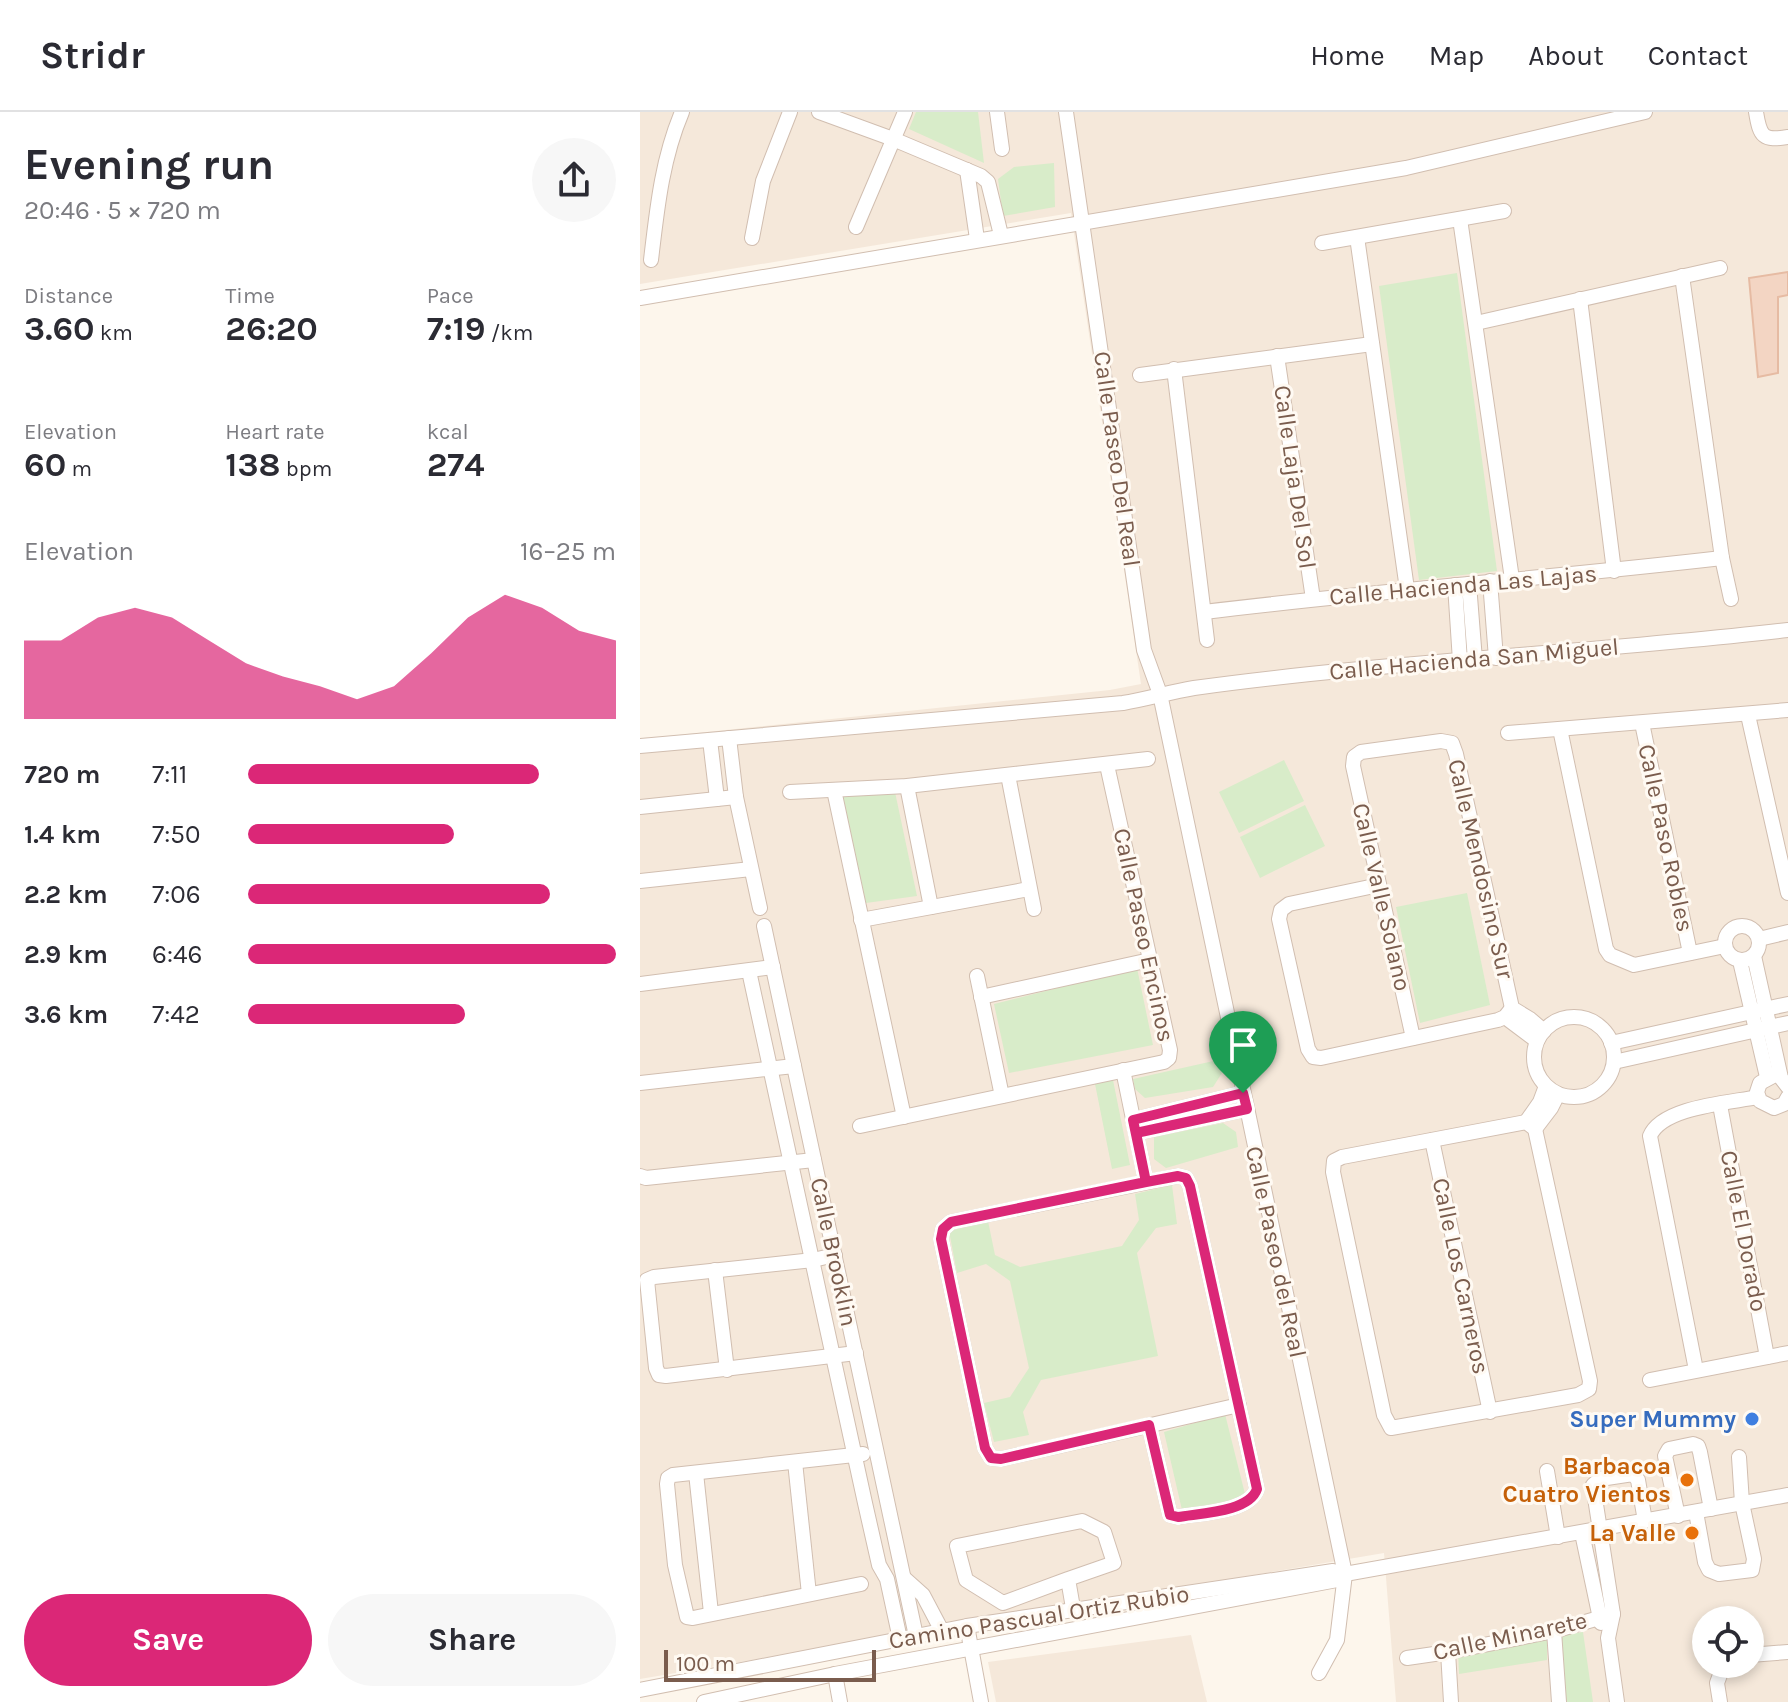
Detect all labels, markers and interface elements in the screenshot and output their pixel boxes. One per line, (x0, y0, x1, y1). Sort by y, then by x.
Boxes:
text: Stridr (40, 33, 145, 78)
text: Home (1310, 39, 1385, 72)
text: Map (1429, 39, 1484, 72)
text: About (1528, 39, 1604, 72)
text: Contact (1648, 39, 1748, 72)
button: share (532, 138, 616, 222)
text: Evening run (24, 139, 274, 190)
text: 20:46 · 5 × 720 m (24, 195, 221, 226)
text: Distance (24, 283, 113, 309)
text: Time (225, 283, 275, 309)
text: Pace (427, 283, 474, 309)
text: 3.60 (24, 309, 95, 349)
text: 26:20 (225, 309, 318, 349)
text: 7:19 (427, 309, 486, 349)
text: km (95, 320, 133, 346)
text: /km (486, 320, 533, 346)
street label: Calle Paseo Del Real (1088, 350, 1146, 568)
street label: Calle Laja Del Sol (1268, 383, 1322, 571)
text: Elevation (24, 419, 117, 445)
text: Heart rate (225, 419, 325, 445)
text: kcal (427, 419, 469, 445)
text: 60 (24, 445, 66, 485)
text: 138 (225, 445, 281, 485)
text: 274 (427, 445, 484, 485)
text: m (66, 456, 92, 482)
text: bpm (281, 456, 332, 482)
text: Elevation (24, 536, 134, 567)
text: 16–25 m (520, 536, 616, 567)
street label: Calle Hacienda Las Lajas (1328, 559, 1598, 611)
street label: Calle Hacienda San Miguel (1328, 632, 1620, 686)
street label: Calle Paso Robles (1632, 742, 1700, 934)
street label: Calle Mendosino Sur (1442, 756, 1520, 982)
text: 720 m (24, 759, 100, 790)
text: 7:11 (152, 759, 187, 790)
street label: Calle Valle Solano (1347, 800, 1417, 994)
text: 1.4 km (24, 819, 101, 850)
text: 7:50 (152, 819, 200, 850)
street label: Calle Paseo Encinos (1108, 826, 1180, 1044)
text: 2.2 km (24, 879, 108, 910)
text: 7:06 (152, 879, 201, 910)
text: 2.9 km (24, 939, 108, 970)
text: 6:46 (152, 939, 202, 970)
text: 3.6 km (24, 999, 108, 1030)
text: 7:42 (152, 999, 200, 1030)
pin (1209, 1011, 1277, 1093)
icon: arrive (1221, 1023, 1265, 1067)
street label: Calle Paseo del Real (1240, 1144, 1312, 1360)
street label: Calle El Dorado (1715, 1148, 1773, 1314)
street label: Calle Brooklin (805, 1175, 863, 1329)
street label: Calle Los Carneros (1427, 1175, 1495, 1377)
place label: Super Mummy (1569, 1405, 1736, 1433)
marker: Super Mummy (1743, 1410, 1761, 1428)
place label: Barbacoa Cuatro Vientos (1502, 1452, 1671, 1508)
marker: Barbacoa Cuatro Vientos (1678, 1471, 1696, 1489)
place label: La Valle (1589, 1519, 1676, 1547)
marker: La Valle (1683, 1524, 1701, 1542)
street label: Camino Pascual Ortiz Rubio (887, 1579, 1191, 1655)
button: Save (24, 1594, 312, 1686)
button: Share (328, 1594, 616, 1686)
street label: Calle Minarete (1430, 1606, 1590, 1666)
map controls (1692, 1606, 1764, 1678)
button: locate (1692, 1606, 1764, 1678)
scale bar (664, 1646, 876, 1682)
text: 100 m (676, 1651, 735, 1677)

